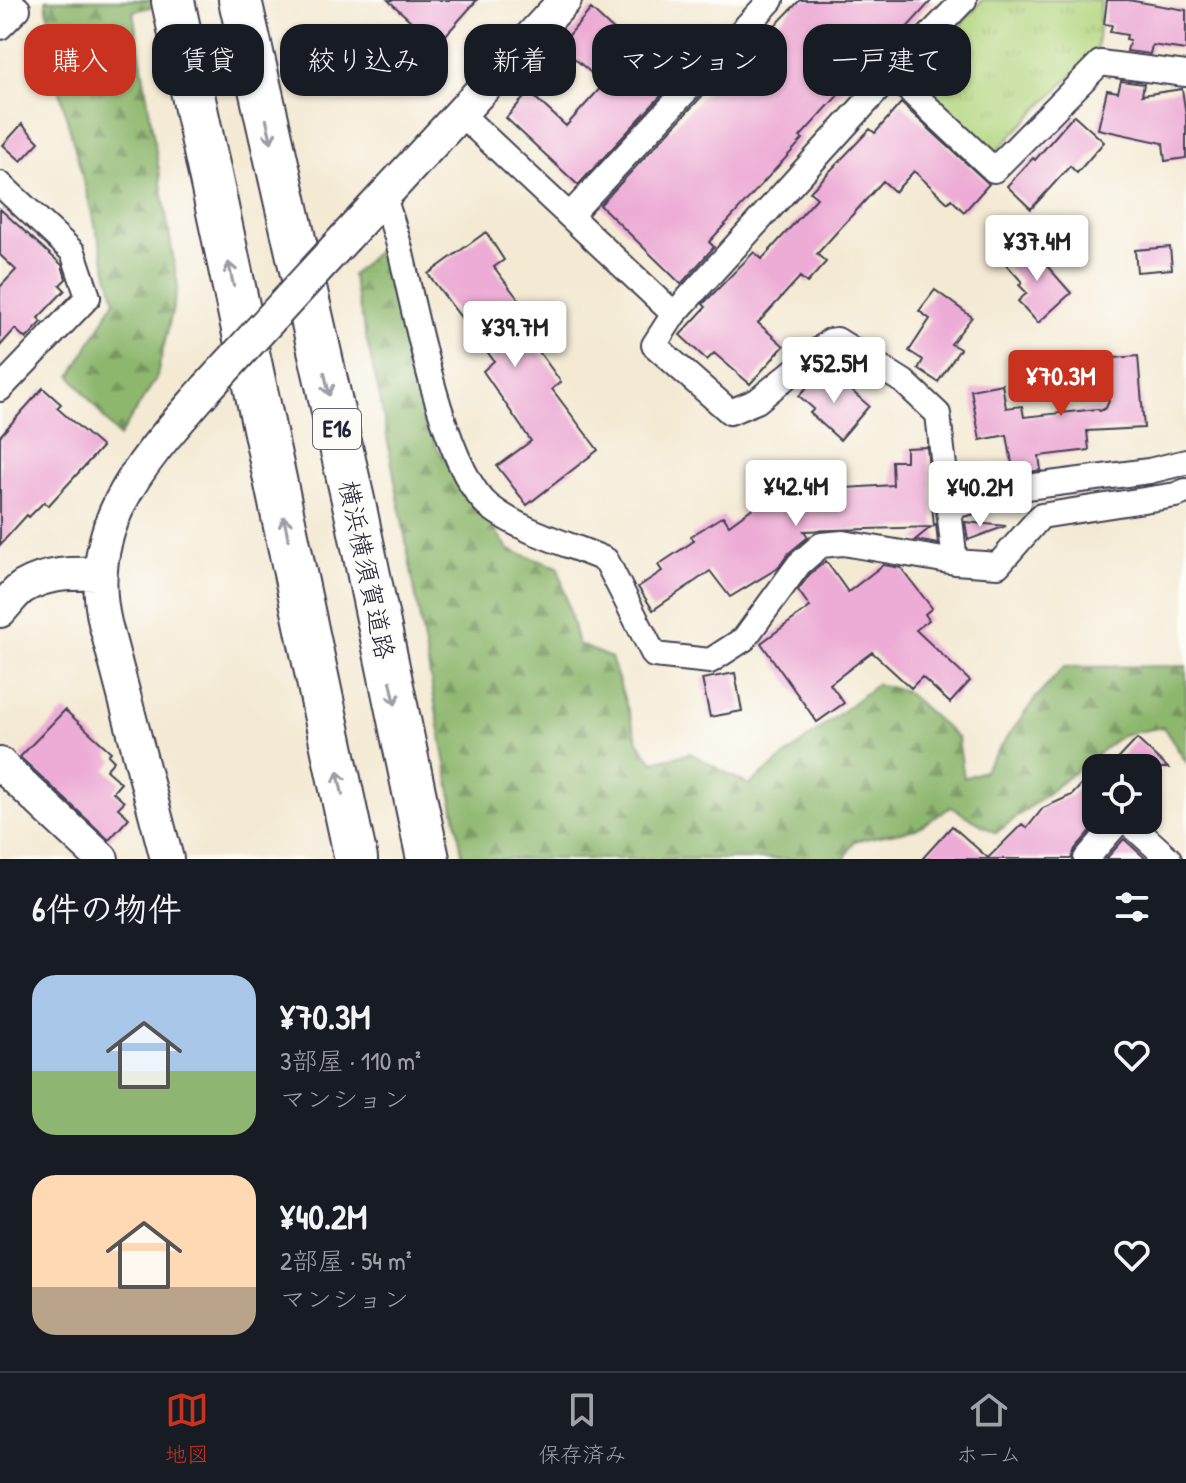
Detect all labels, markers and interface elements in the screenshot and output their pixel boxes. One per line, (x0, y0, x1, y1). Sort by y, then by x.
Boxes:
chip: 購入 (24, 24, 136, 96)
chip: 賃貸 (152, 24, 264, 96)
chip: 絞り込み (280, 24, 448, 96)
chip: 新着 (464, 24, 576, 96)
chip: マンション (592, 24, 787, 96)
chip: 一戸建て (803, 24, 971, 96)
one-way arrow (263, 117, 278, 143)
pin: ¥37.4M (972, 215, 1102, 283)
text: ¥37.4M (1003, 223, 1071, 258)
one-way arrow (223, 262, 238, 287)
pin: ¥39.7M (450, 301, 580, 369)
text: ¥39.7M (481, 309, 549, 344)
pin: ¥52.5M (769, 337, 899, 405)
text: ¥52.5M (800, 345, 868, 380)
pin: ¥70.3M (996, 350, 1126, 418)
text: ¥70.3M (1026, 358, 1096, 393)
one-way arrow (320, 371, 335, 397)
road number: E16 (313, 409, 361, 449)
pin: ¥42.4M (731, 460, 861, 528)
pin: ¥40.2M (915, 461, 1045, 529)
text: ¥42.4M (764, 468, 828, 503)
text: ¥40.2M (947, 469, 1013, 504)
street label: 横浜横須賀道路 (331, 477, 404, 663)
one-way arrow (278, 516, 293, 542)
one-way arrow (386, 680, 401, 705)
map controls (1082, 754, 1162, 834)
button: locate (1082, 754, 1162, 834)
one-way arrow (332, 770, 347, 796)
icon: filters (1110, 885, 1154, 929)
text: 6件の物件 (32, 886, 182, 932)
text: ¥70.3M (280, 994, 371, 1040)
icon: home (96, 1007, 192, 1103)
icon: heart (1110, 1033, 1154, 1077)
text: 3部屋 · 110 m² (280, 1043, 421, 1078)
text: マンション (280, 1081, 409, 1116)
text: ¥40.2M (280, 1194, 367, 1240)
icon: home (96, 1207, 192, 1303)
icon: heart (1110, 1233, 1154, 1277)
text: 2部屋 · 54 m² (280, 1243, 412, 1278)
text: マンション (280, 1281, 409, 1316)
tab: 地図 (165, 1388, 209, 1469)
tab: 保存済み (538, 1388, 626, 1469)
tab: ホーム (956, 1388, 1021, 1469)

